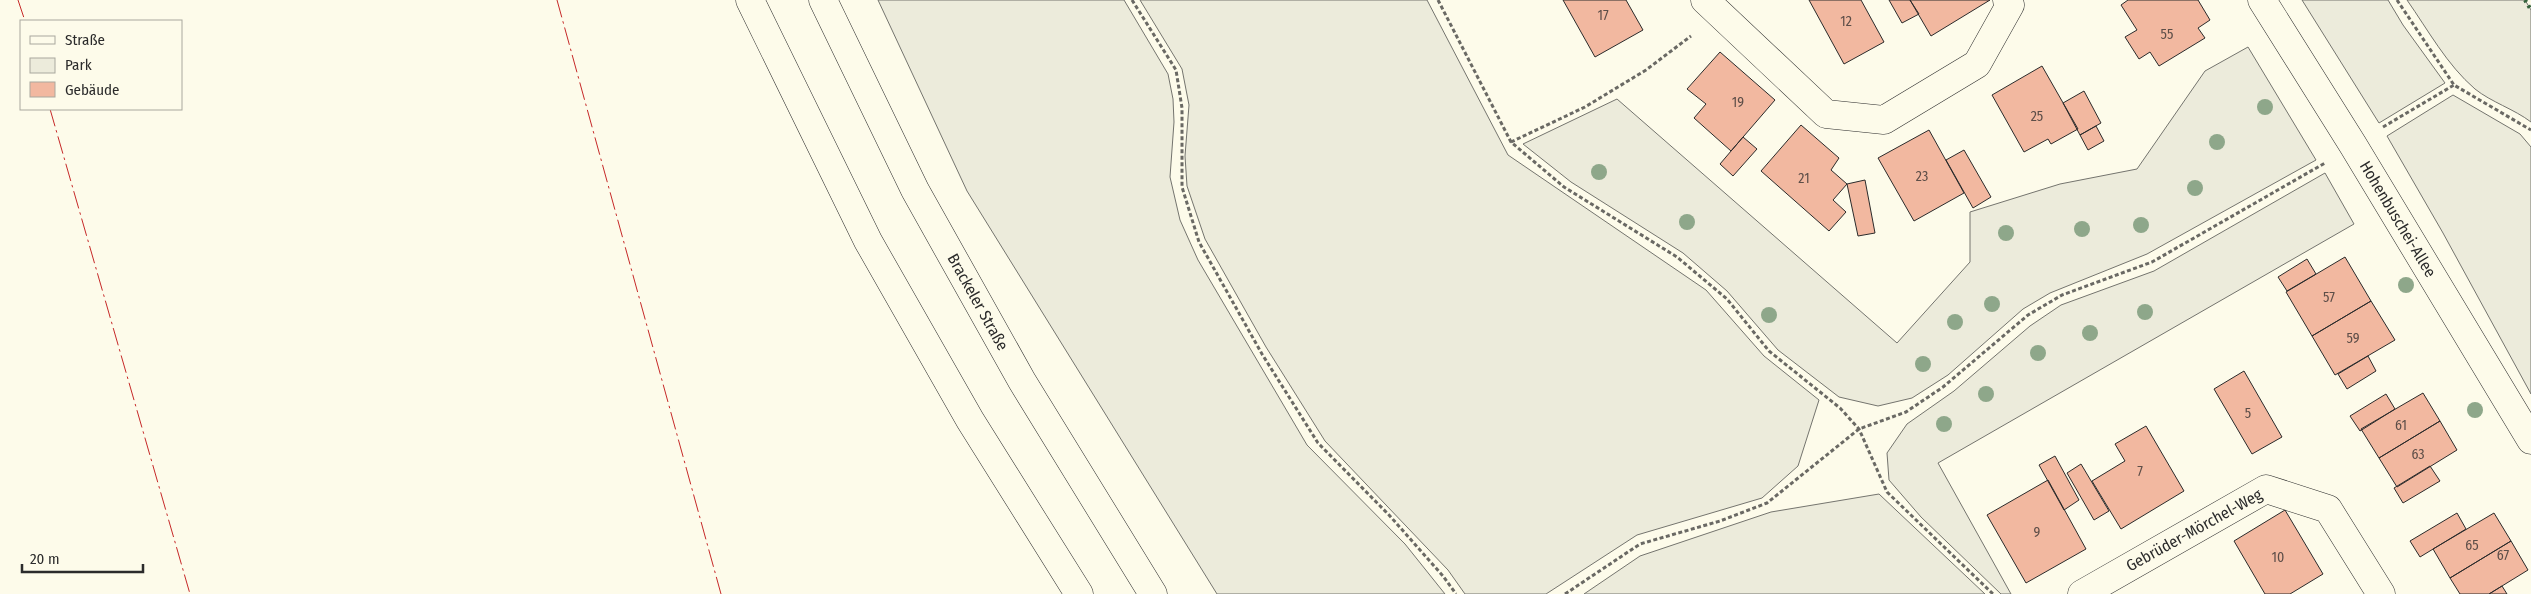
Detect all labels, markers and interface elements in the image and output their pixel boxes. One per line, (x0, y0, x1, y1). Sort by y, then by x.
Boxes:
house number: 17 (1597, 7, 1609, 24)
house number: 12 (1840, 13, 1852, 30)
legend (20, 20, 182, 110)
house number: 55 (2161, 26, 2173, 43)
text: Straße (65, 31, 105, 49)
text: Park (65, 56, 92, 74)
text: Gebäude (65, 81, 120, 99)
house number: 19 (1732, 94, 1744, 111)
house number: 25 (2031, 108, 2043, 125)
street label: Hohenbuschei-Allee (2356, 157, 2440, 281)
house number: 23 (1916, 168, 1928, 185)
house number: 21 (1798, 170, 1810, 187)
street label: Brackeler Straße (944, 250, 1012, 354)
house number: 57 (2323, 289, 2335, 306)
house number: 59 (2346, 330, 2360, 347)
house number: 5 (2245, 405, 2251, 422)
house number: 61 (2395, 417, 2407, 434)
house number: 63 (2411, 446, 2425, 463)
house number: 7 (2137, 463, 2143, 480)
street label: Gebrüder-Mörchel-Weg (2123, 485, 2266, 575)
house number: 9 (2034, 524, 2041, 541)
house number: 65 (2465, 537, 2479, 554)
scale bar (22, 542, 144, 574)
house number: 67 (2497, 547, 2509, 564)
house number: 10 (2272, 549, 2284, 566)
text: 20 m (30, 550, 60, 568)

